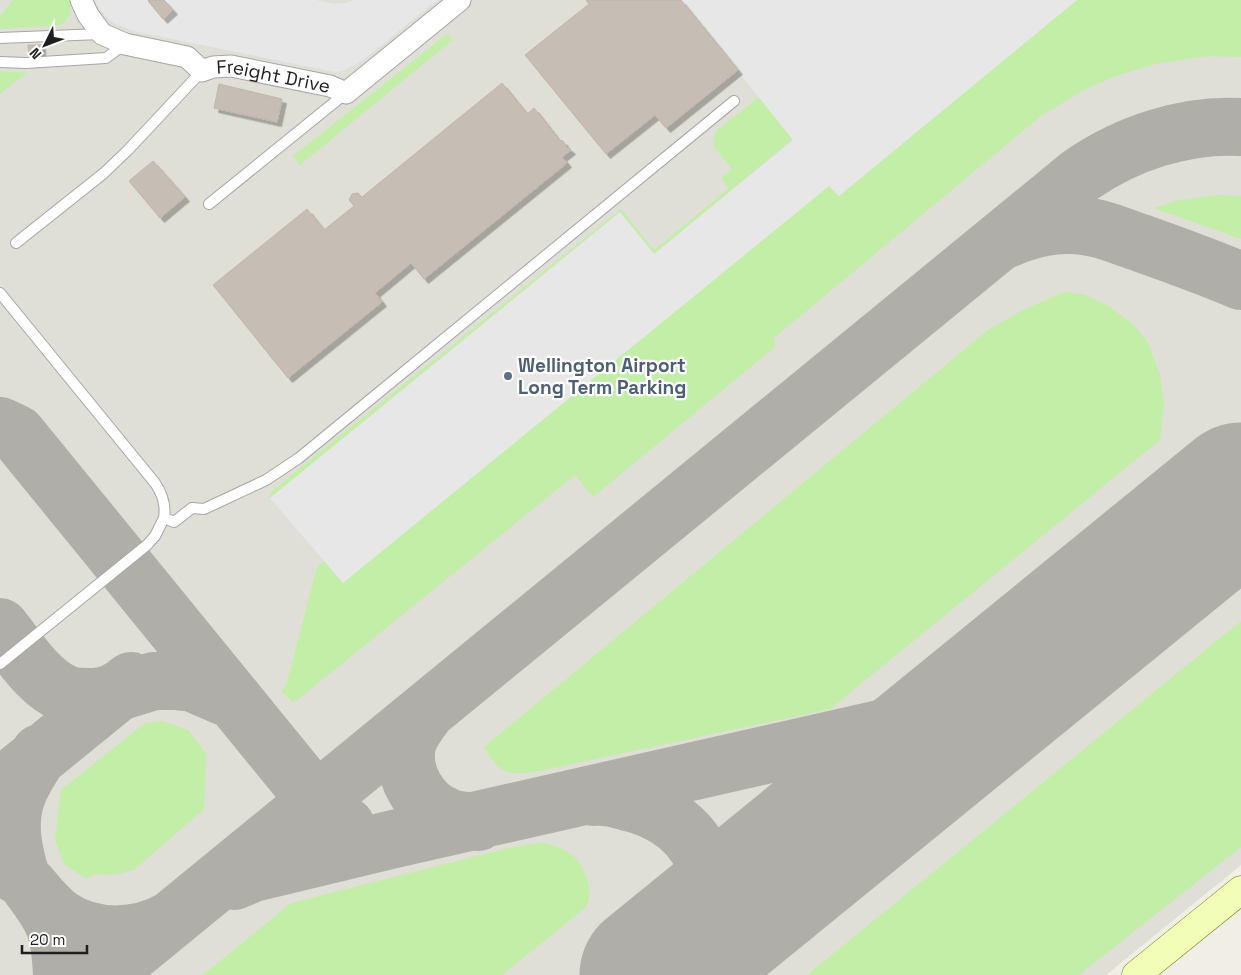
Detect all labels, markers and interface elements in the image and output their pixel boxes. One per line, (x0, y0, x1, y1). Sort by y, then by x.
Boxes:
north arrow (20, 20, 70, 70)
text: N (26, 44, 45, 63)
street label: Freight Drive (216, 53, 333, 98)
place label: Wellington Airport Long Term Parking (518, 353, 686, 400)
marker: Wellington Airport Long Term Parking (502, 370, 514, 382)
scale bar (22, 922, 88, 954)
text: 20 m (30, 930, 65, 949)

